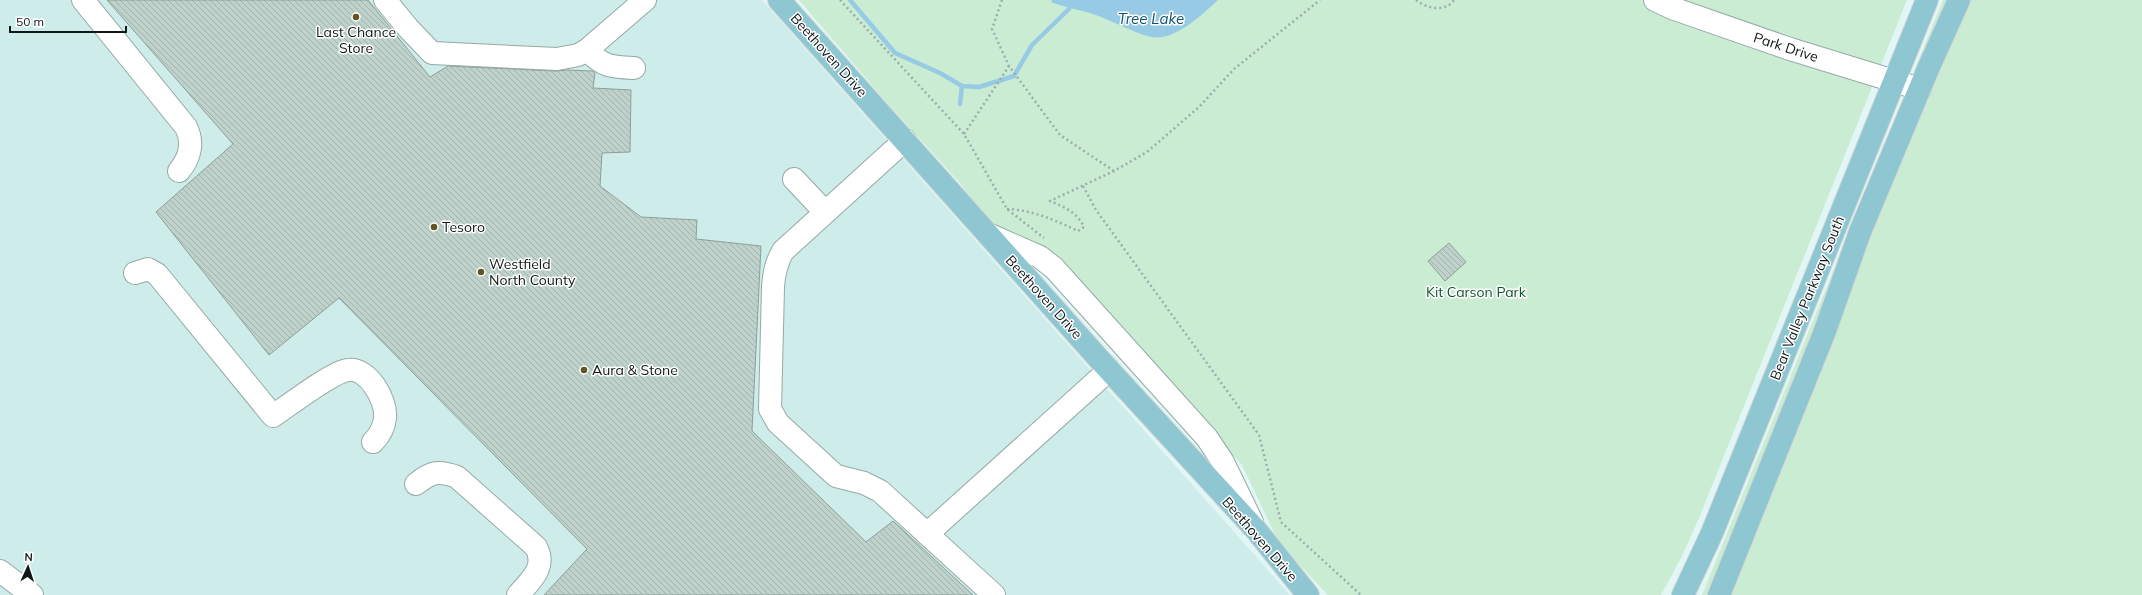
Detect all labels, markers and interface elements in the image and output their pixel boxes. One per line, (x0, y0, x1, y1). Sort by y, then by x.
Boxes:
scale bar (10, 8, 126, 34)
street label: Beethoven Drive (787, 9, 871, 101)
water label: Tree Lake (1118, 9, 1184, 28)
marker: Last Chance Store (351, 12, 361, 22)
text: 50 m (16, 14, 44, 29)
place label: Last Chance Store (316, 23, 396, 57)
street label: Park Drive (1751, 28, 1821, 66)
street label: Bear Valley Parkway South (1766, 213, 1848, 383)
place label: Tesoro (442, 218, 485, 236)
marker: Tesoro (429, 222, 439, 232)
street label: Beethoven Drive (1002, 251, 1086, 343)
place label: Westfield North County (489, 255, 576, 289)
marker: Westfield North County (476, 267, 486, 277)
park label: Kit Carson Park (1426, 283, 1527, 301)
place label: Aura & Stone (592, 361, 678, 379)
marker: Aura & Stone (579, 365, 589, 375)
street label: Beethoven Drive (1218, 493, 1302, 585)
north arrow (8, 547, 48, 587)
text: N (24, 550, 33, 564)

